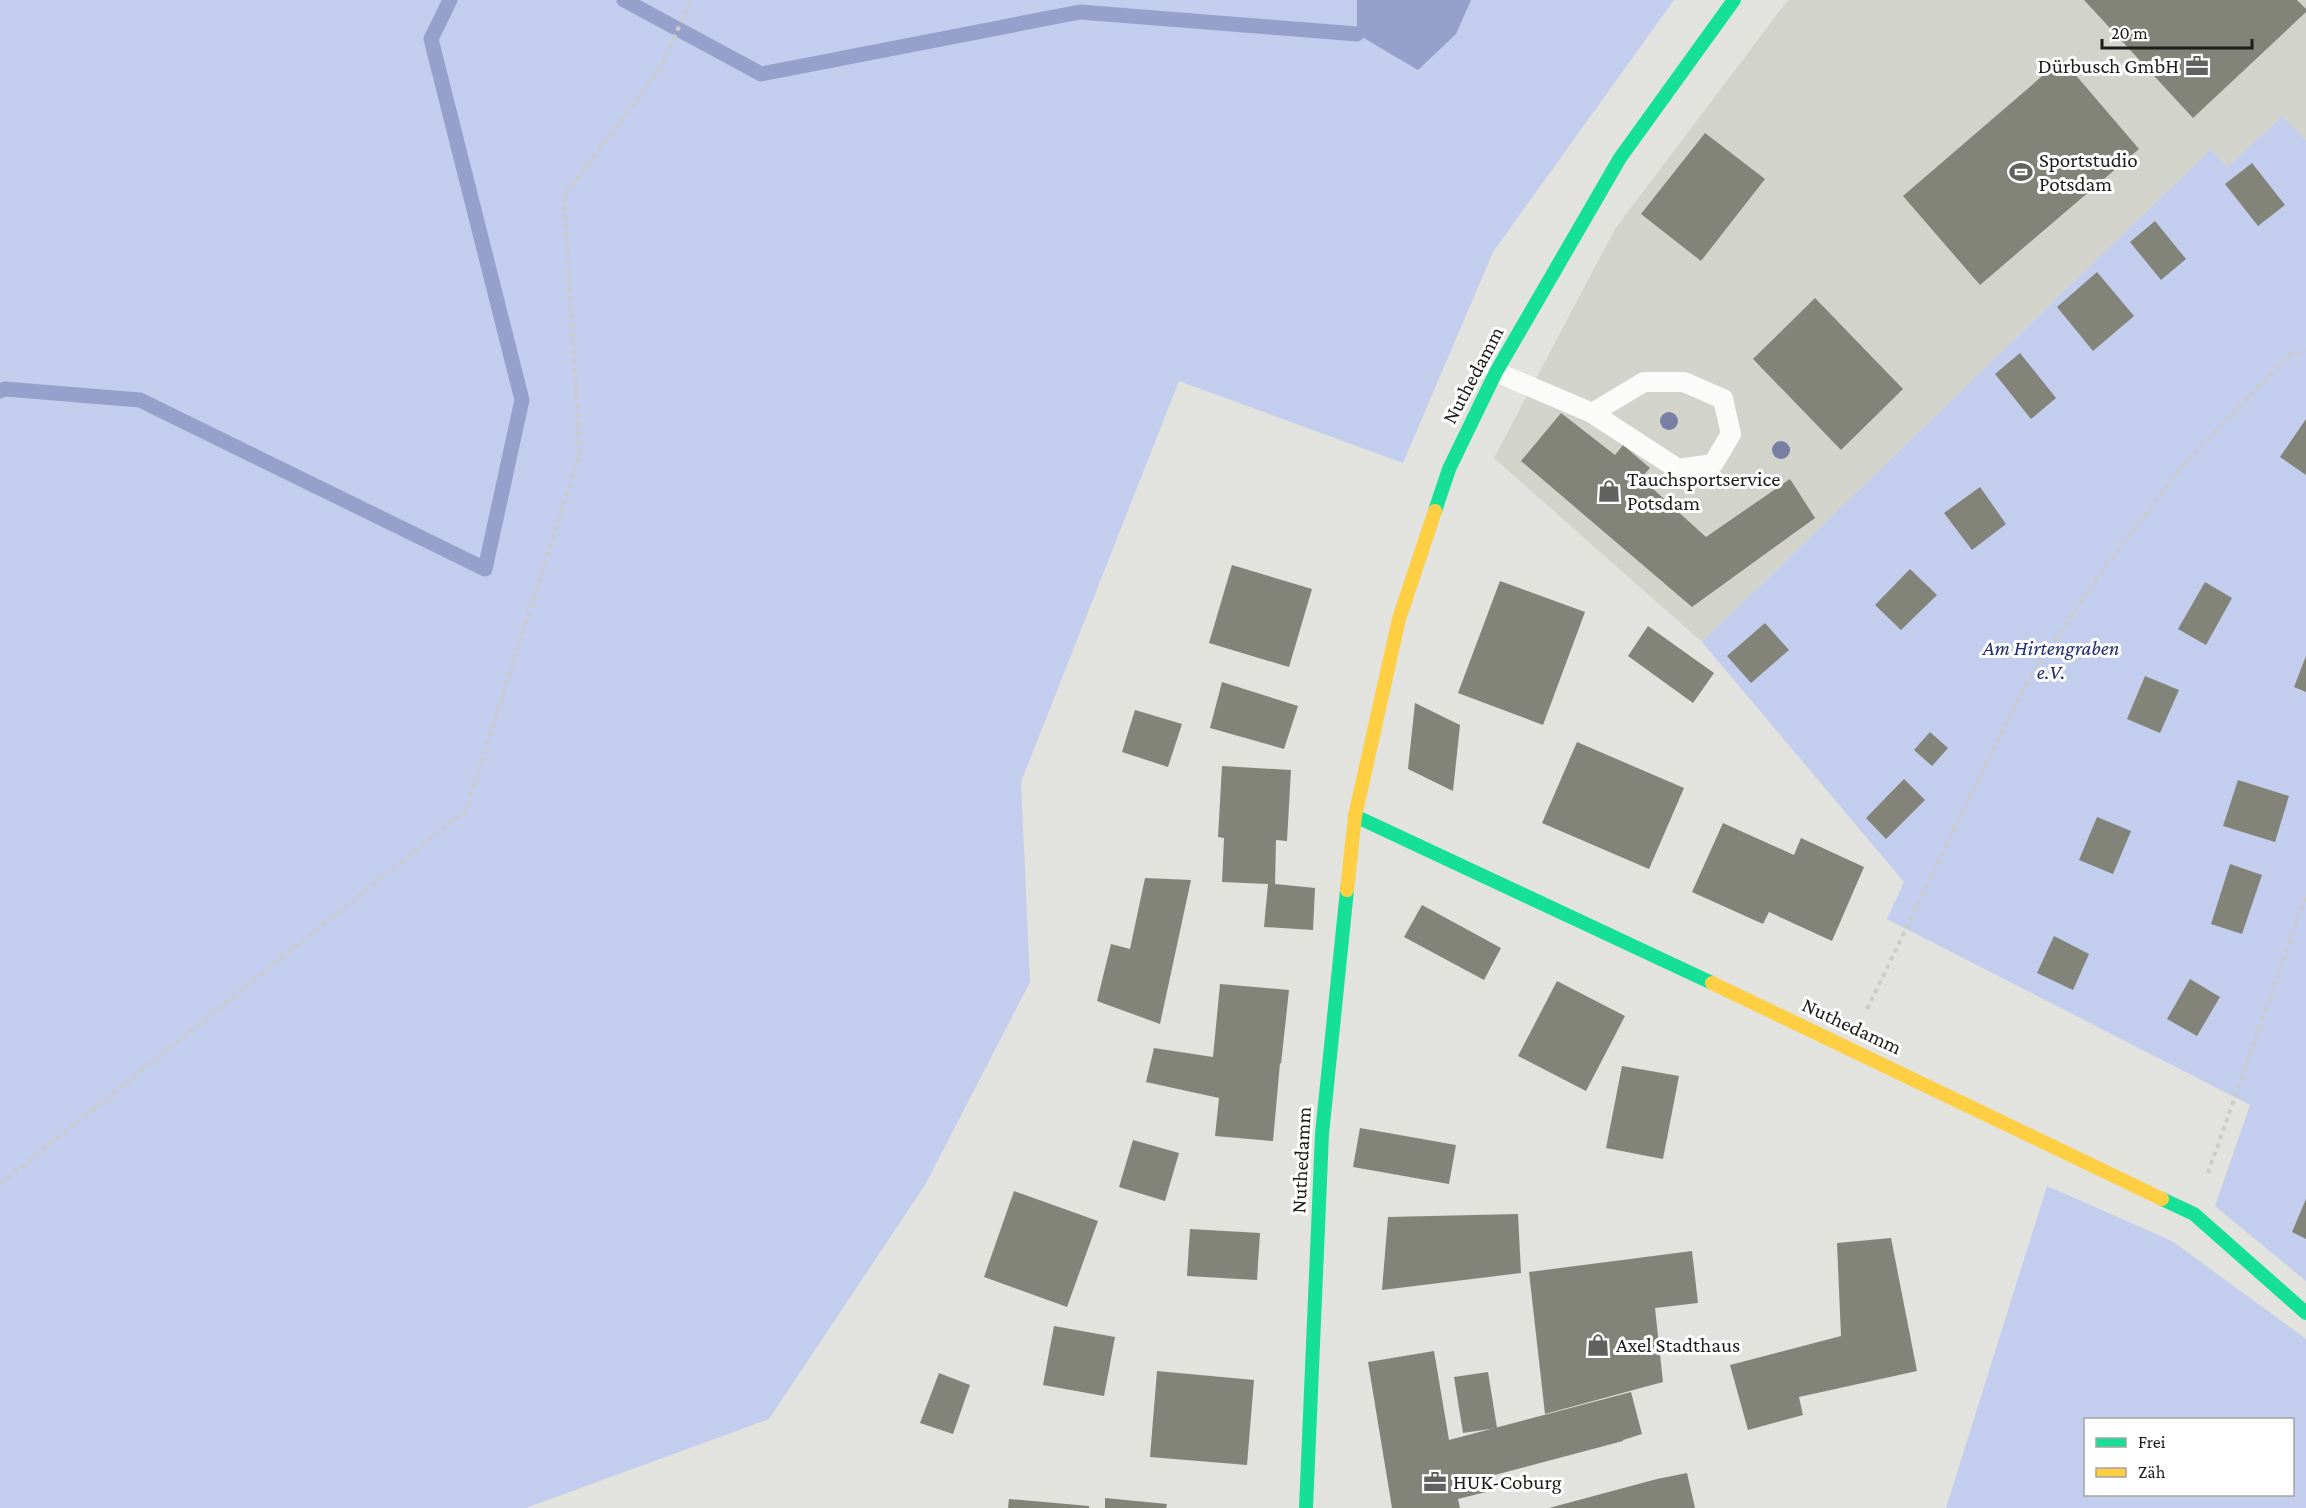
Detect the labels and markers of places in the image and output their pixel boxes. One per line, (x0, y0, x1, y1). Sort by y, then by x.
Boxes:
office icon: Dürbusch GmbH (2184, 53, 2210, 79)
place label: Dürbusch GmbH (2038, 54, 2179, 78)
place label: Sportstudio Potsdam (2039, 148, 2138, 196)
sports icon: Sportstudio Potsdam (2008, 159, 2034, 185)
place label: Tauchsportservice Potsdam (1627, 467, 1780, 515)
shop icon: Tauchsportservice Potsdam (1596, 478, 1622, 504)
shop icon: Axel Stadthaus (1585, 1332, 1611, 1358)
place label: Axel Stadthaus (1616, 1333, 1740, 1357)
office icon: HUK-Coburg (1422, 1469, 1448, 1495)
place label: HUK-Coburg (1453, 1470, 1562, 1494)

